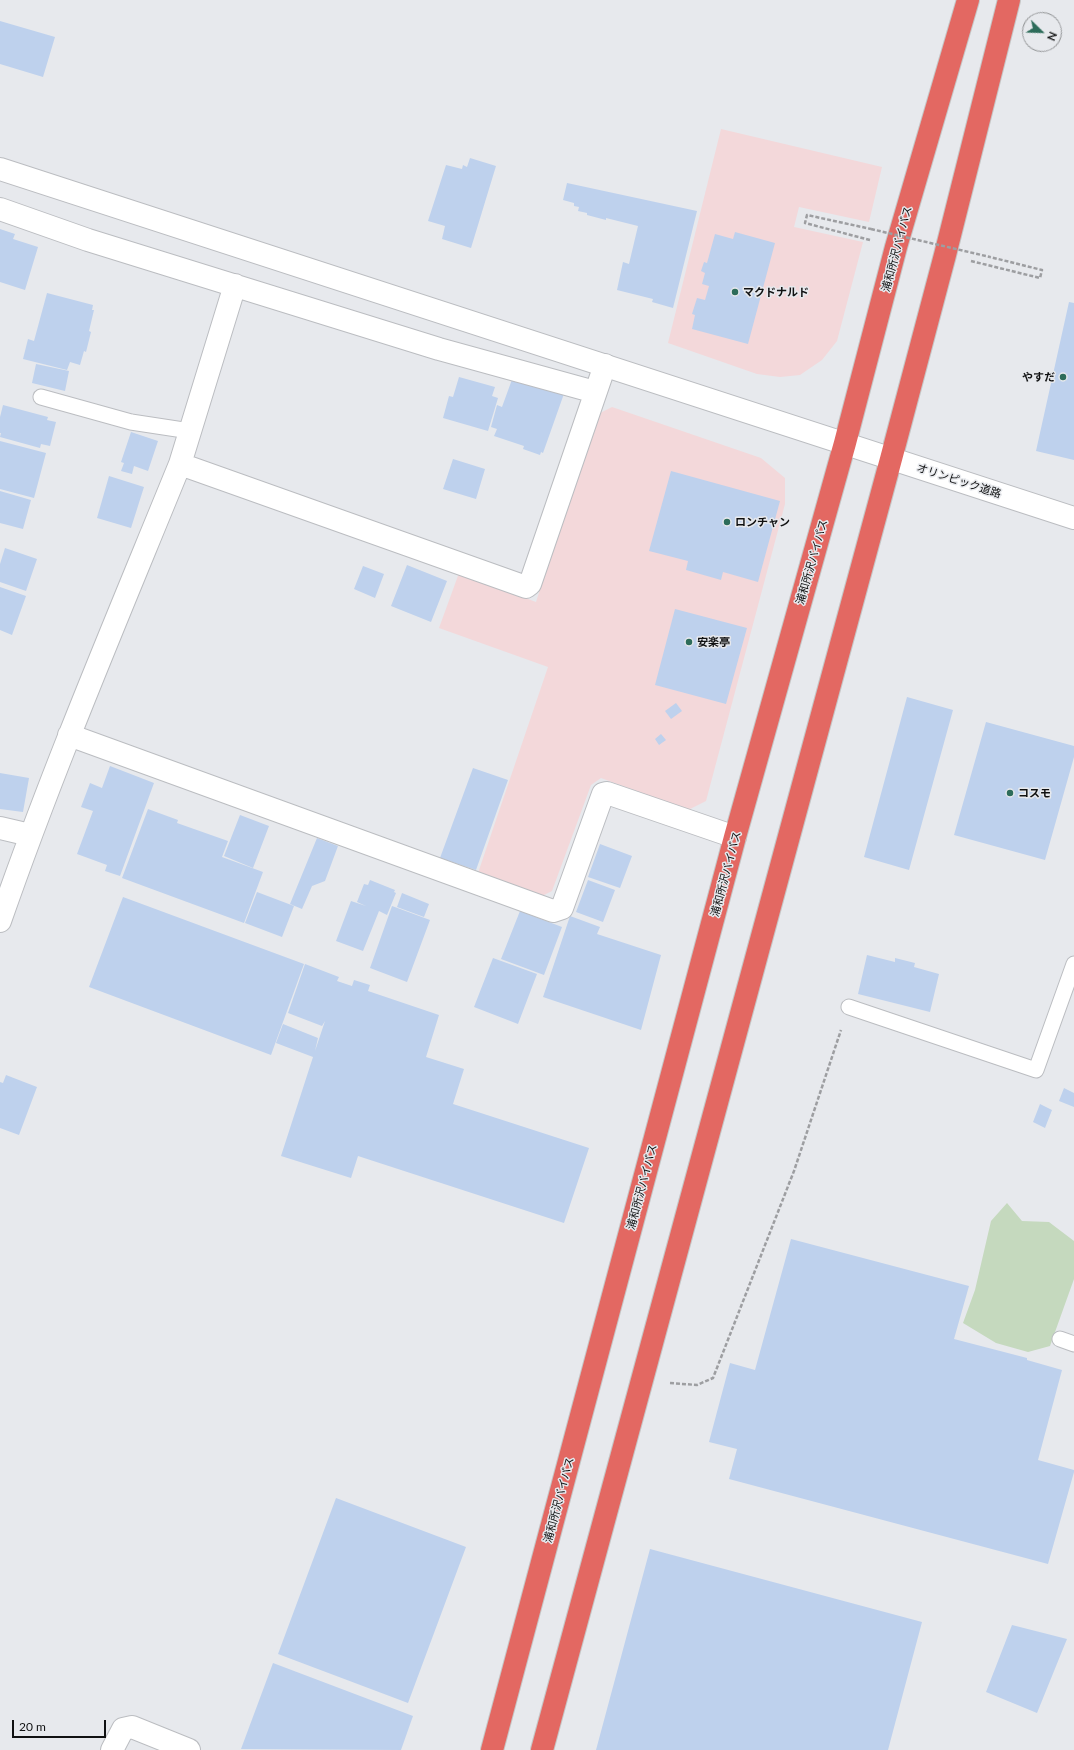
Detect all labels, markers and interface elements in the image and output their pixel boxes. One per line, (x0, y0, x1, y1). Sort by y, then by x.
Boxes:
north arrow (1022, 12, 1062, 52)
text: N (1045, 30, 1060, 43)
street label: 浦和所沢バイパス (879, 205, 915, 293)
place label: マクドナルド (743, 285, 809, 299)
marker: マクドナルド (730, 287, 740, 297)
place label: やすだ (1022, 370, 1055, 384)
marker: やすだ (1058, 372, 1068, 382)
street label: オリンピック道路 (915, 461, 1003, 501)
place label: ロンチャン (735, 515, 790, 529)
marker: ロンチャン (722, 517, 732, 527)
street label: 浦和所沢バイパス (794, 518, 830, 606)
place label: 安楽亭 (697, 635, 730, 649)
marker: 安楽亭 (684, 637, 694, 647)
place label: コスモ (1018, 786, 1051, 800)
marker: コスモ (1005, 788, 1015, 798)
street label: 浦和所沢バイパス (708, 830, 744, 918)
street label: 浦和所沢バイパス (624, 1143, 660, 1231)
street label: 浦和所沢バイパス (541, 1456, 577, 1544)
scale bar (14, 1712, 108, 1738)
text: 20 m (19, 1719, 46, 1734)

